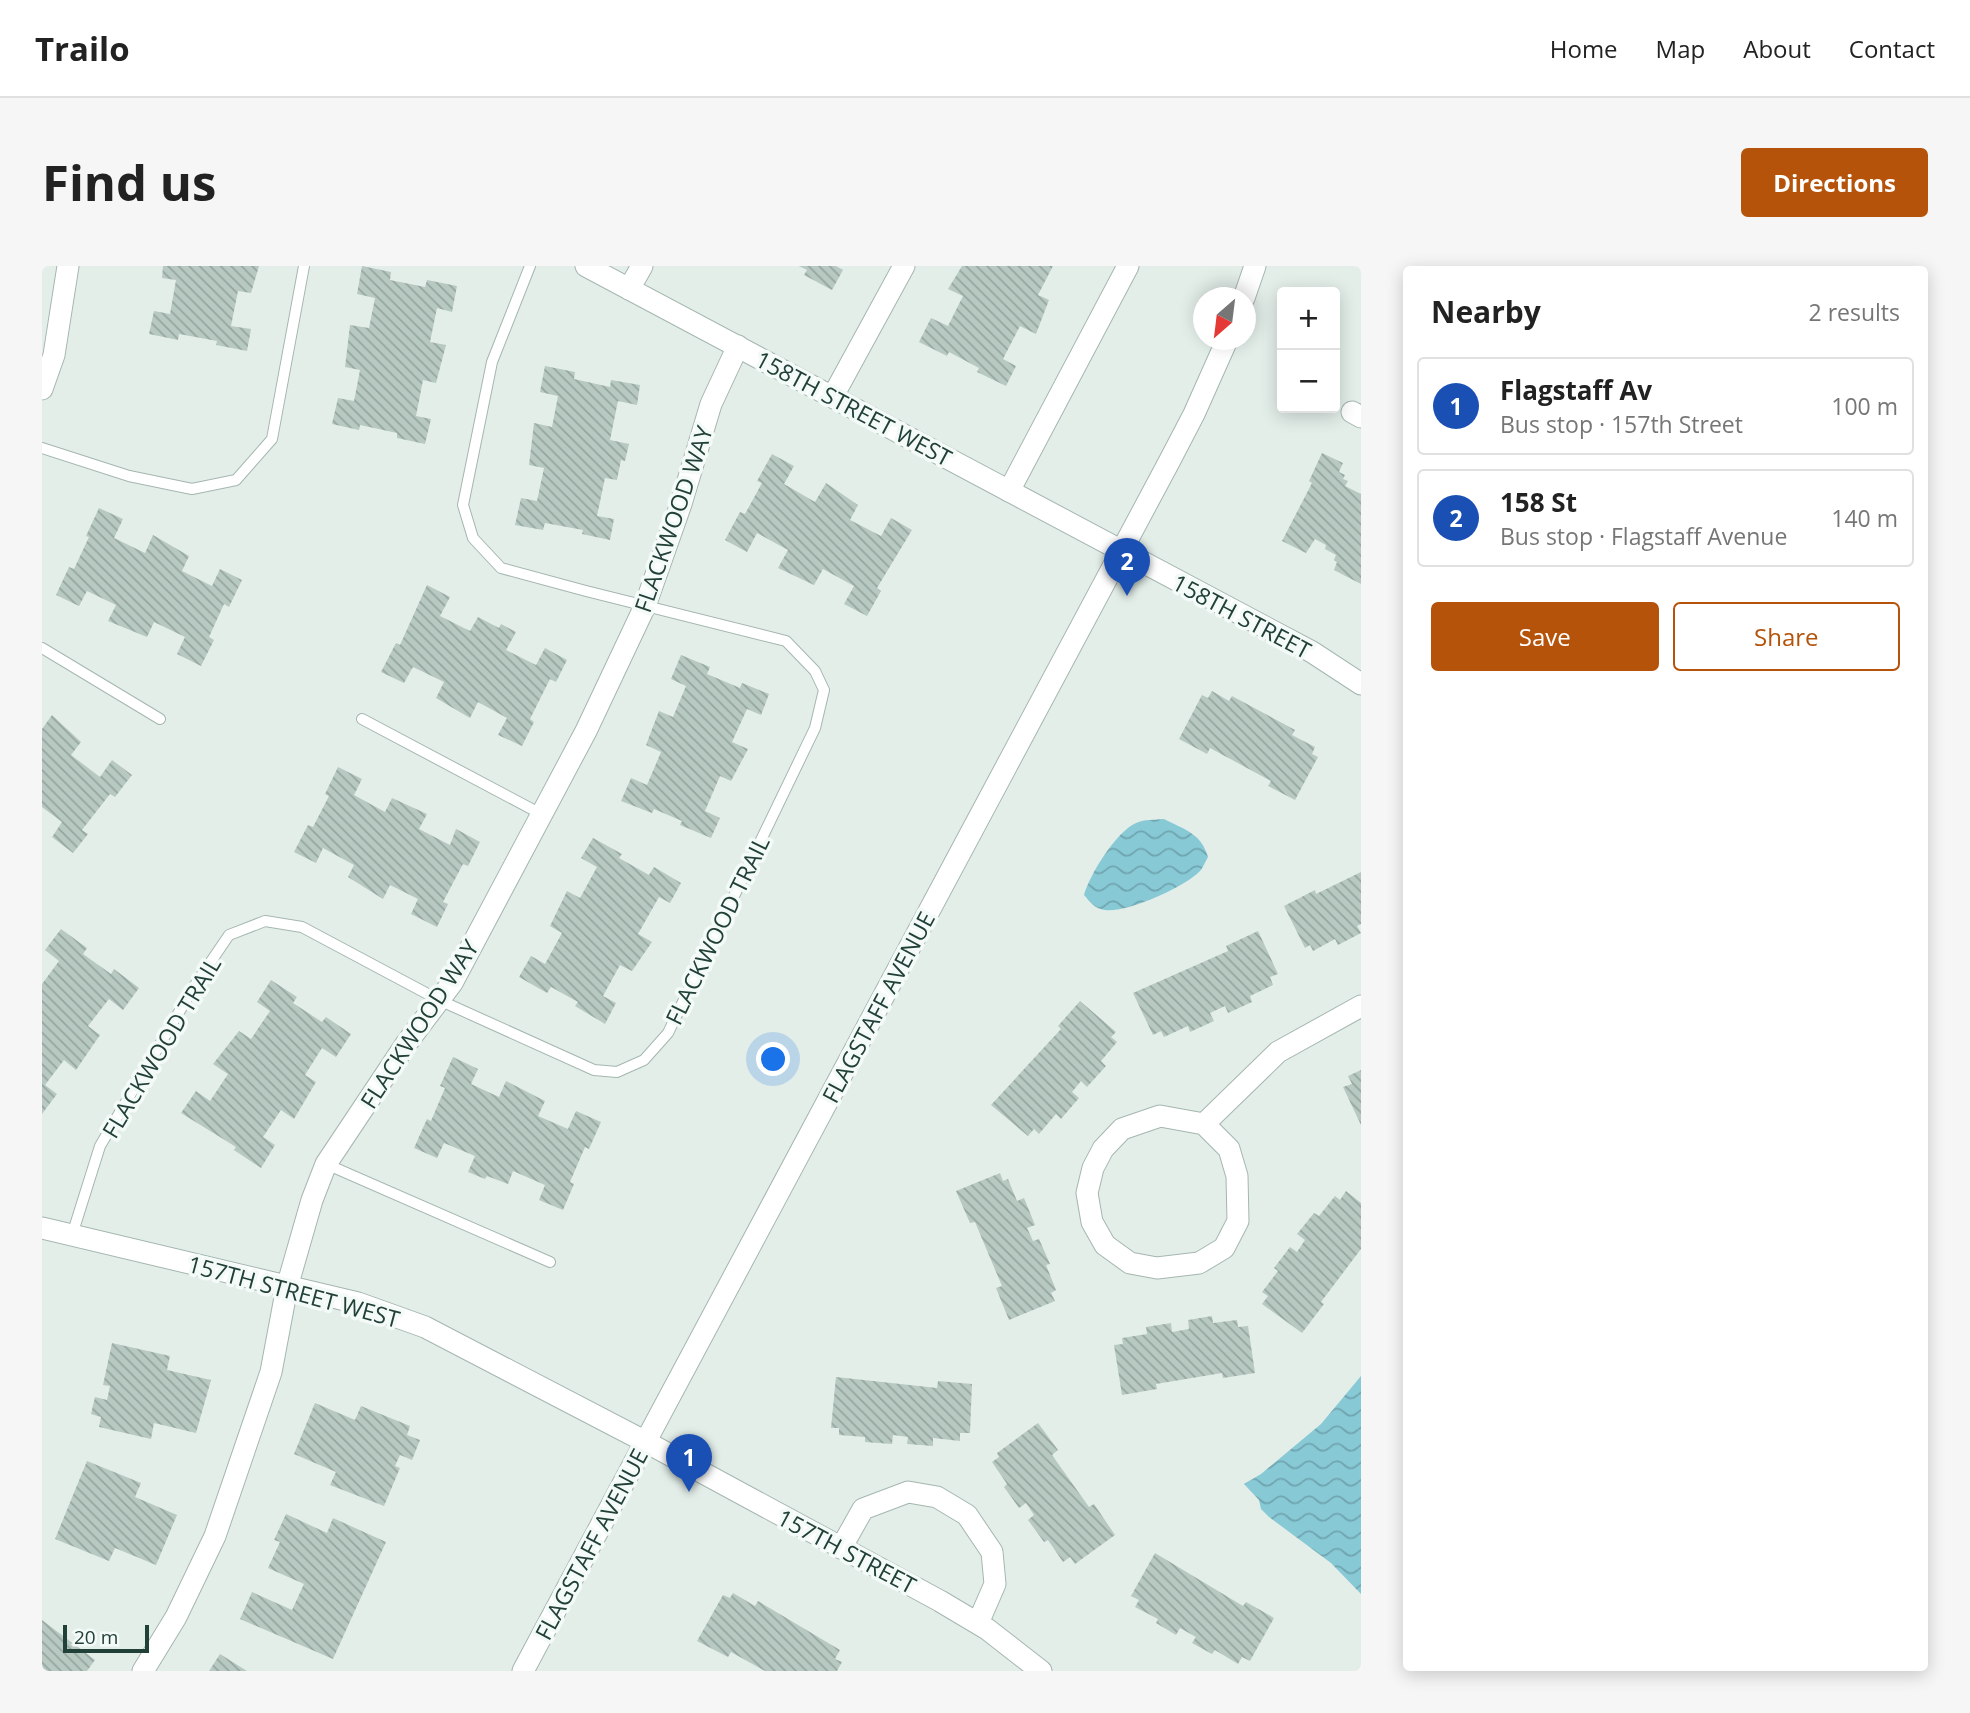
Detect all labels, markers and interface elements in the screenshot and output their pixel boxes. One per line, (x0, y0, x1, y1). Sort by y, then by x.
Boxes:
text: Trailo (35, 26, 130, 71)
text: Home (1550, 32, 1618, 65)
text: Map (1656, 32, 1705, 65)
text: About (1743, 32, 1811, 65)
text: Contact (1849, 32, 1935, 65)
button: Directions (1741, 148, 1928, 217)
text: Find us (42, 149, 216, 215)
north arrow (1193, 287, 1256, 350)
map controls (1277, 287, 1340, 413)
button: + (1277, 287, 1340, 350)
text: Nearby (1431, 291, 1541, 332)
text: 2 results (1809, 296, 1900, 328)
street label: 158TH STREET WEST (750, 343, 958, 473)
button: − (1277, 350, 1340, 413)
text: Flagstaff Av (1500, 372, 1652, 408)
text: 1 (1449, 390, 1463, 422)
text: 100 m (1831, 390, 1898, 422)
text: Bus stop · 157th Street (1500, 408, 1743, 440)
street label: FLACKWOOD WAY (626, 421, 720, 617)
text: 158 St (1500, 484, 1577, 520)
text: 2 (1449, 502, 1463, 534)
text: 140 m (1831, 502, 1898, 534)
text: Bus stop · Flagstaff Avenue (1500, 520, 1787, 552)
pin: 2 (1104, 538, 1150, 596)
street label: 158TH STREET (1167, 566, 1317, 666)
button: Save (1431, 602, 1659, 671)
button: Share (1673, 602, 1900, 671)
street label: FLACKWOOD TRAIL (657, 830, 777, 1030)
street label: FLAGSTAFF AVENUE (814, 906, 942, 1108)
street label: FLACKWOOD WAY (352, 933, 486, 1115)
street label: FLACKWOOD TRAIL (94, 950, 228, 1144)
your location (756, 1042, 790, 1076)
street label: 157TH STREET WEST (185, 1247, 404, 1335)
pin: 1 (666, 1434, 712, 1492)
street label: FLAGSTAFF AVENUE (527, 1443, 655, 1645)
street label: 157TH STREET (772, 1501, 922, 1601)
scale bar (63, 1622, 149, 1654)
text: 20 m (74, 1624, 118, 1650)

